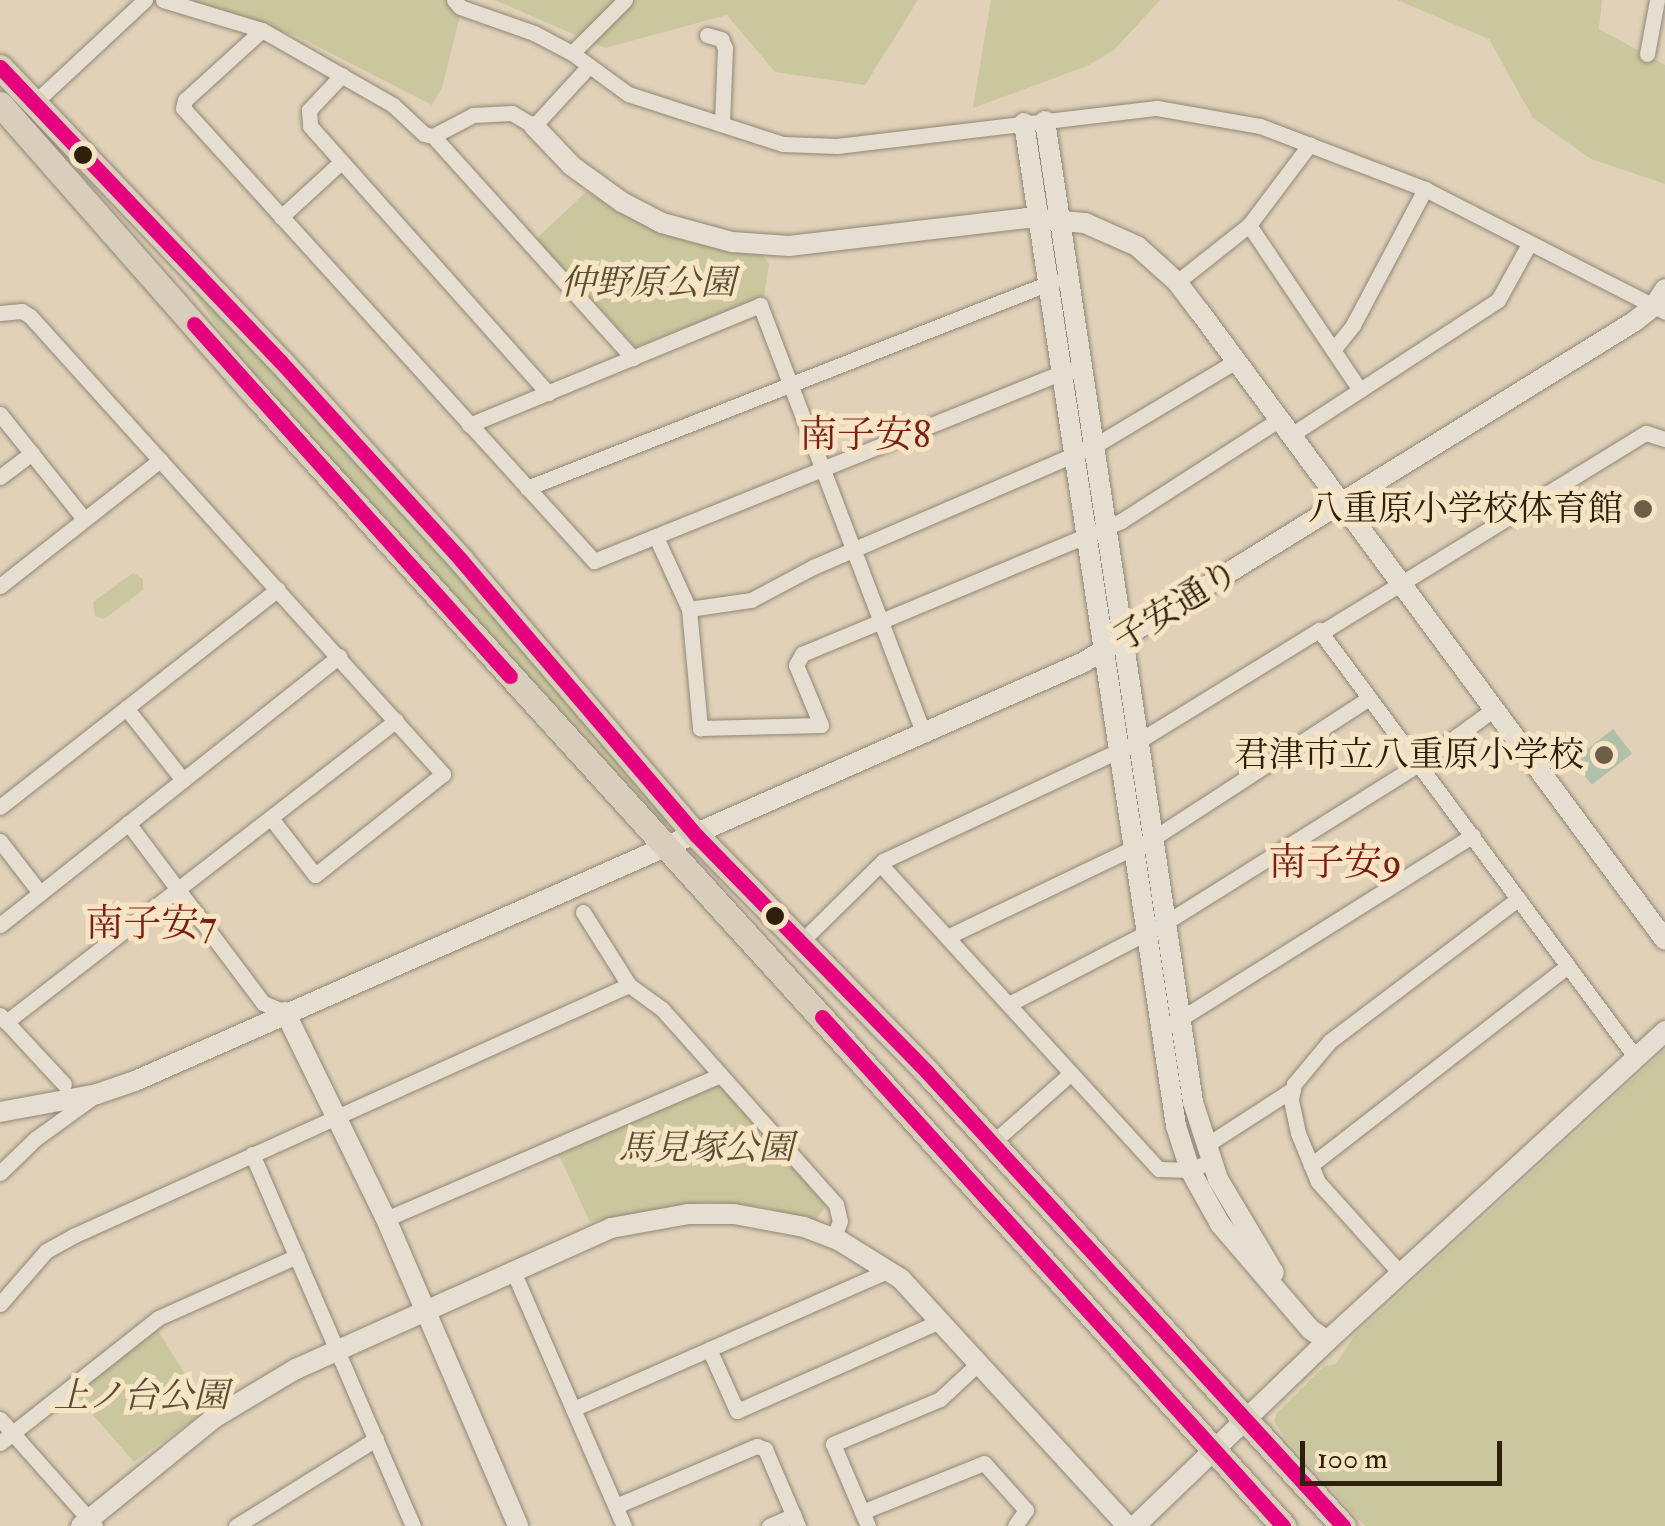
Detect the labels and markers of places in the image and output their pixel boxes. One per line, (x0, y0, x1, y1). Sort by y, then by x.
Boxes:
unlabelled marker (73, 145, 93, 165)
place label: 八重原小学校体育館 (1308, 488, 1623, 530)
marker: 八重原小学校体育館 (1632, 498, 1654, 520)
place label: 君津市立八重原小学校 (1234, 734, 1584, 776)
marker: 君津市立八重原小学校 (1593, 744, 1615, 766)
unlabelled marker (765, 906, 785, 926)

